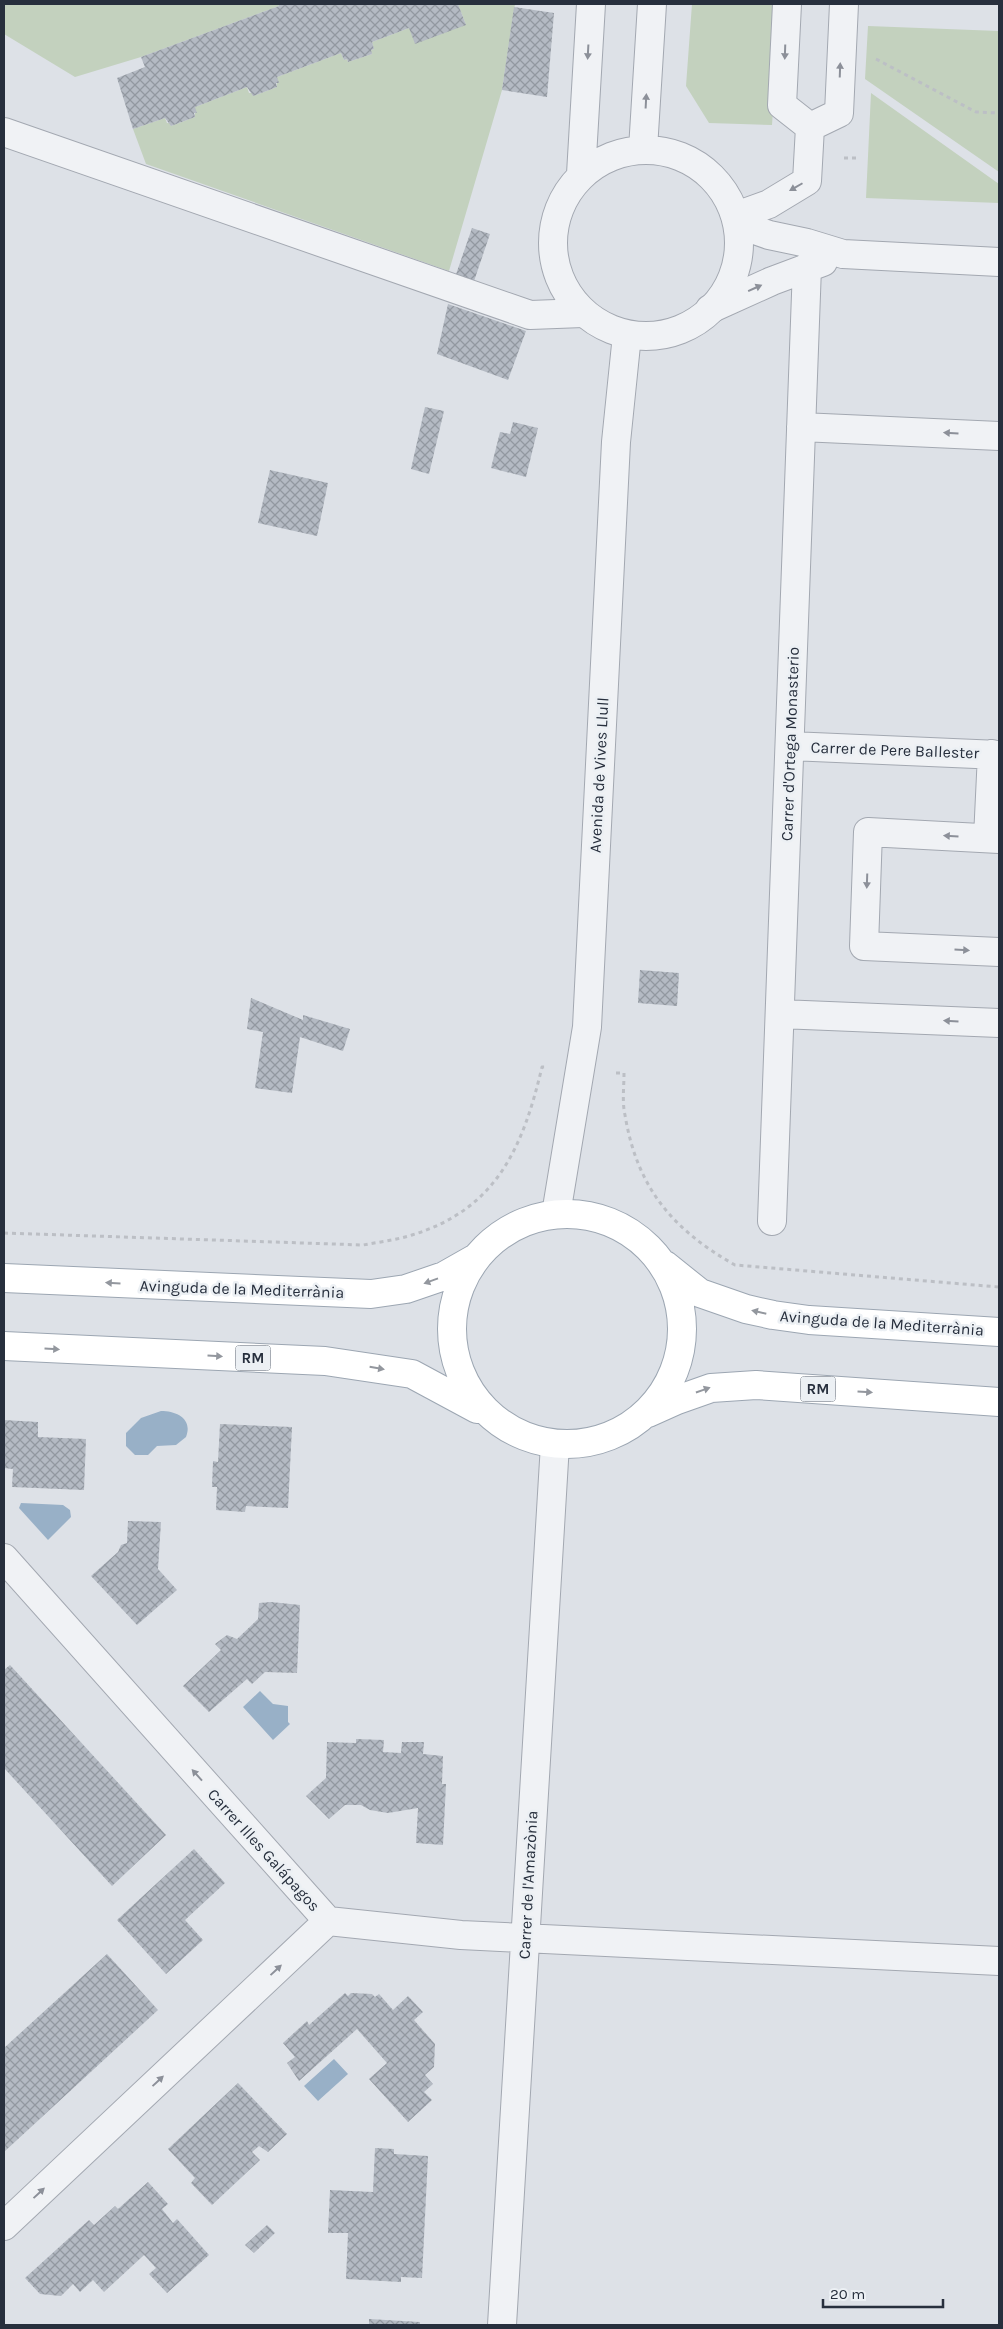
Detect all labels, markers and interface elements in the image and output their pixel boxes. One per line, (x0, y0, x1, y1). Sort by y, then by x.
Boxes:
one-way arrow (584, 45, 592, 61)
one-way arrow (780, 45, 788, 61)
one-way arrow (837, 62, 845, 78)
one-way arrow (643, 92, 651, 108)
one-way arrow (790, 183, 803, 192)
one-way arrow (748, 284, 762, 292)
one-way arrow (942, 429, 958, 437)
street label: Carrer d'Ortega Monasterio (777, 647, 803, 841)
street label: Avenida de Vives Llull (585, 697, 613, 853)
street label: Carrer de Pere Ballester (810, 738, 980, 762)
one-way arrow (942, 832, 958, 840)
one-way arrow (862, 873, 870, 889)
one-way arrow (954, 946, 970, 954)
one-way arrow (942, 1017, 958, 1025)
street label: Avinguda de la Mediterrània (139, 1276, 345, 1302)
one-way arrow (423, 1278, 438, 1285)
one-way arrow (104, 1279, 120, 1287)
street label: Avinguda de la Mediterrània (779, 1306, 985, 1340)
one-way arrow (751, 1308, 767, 1316)
one-way arrow (45, 1345, 61, 1353)
road number: RM (236, 1346, 270, 1370)
one-way arrow (207, 1352, 223, 1360)
one-way arrow (369, 1364, 385, 1372)
road number: RM (800, 1376, 836, 1402)
one-way arrow (696, 1386, 711, 1394)
one-way arrow (857, 1389, 873, 1397)
one-way arrow (191, 1769, 203, 1781)
street label: Carrer Illes Galápagos (204, 1785, 324, 1915)
street label: Carrer de l'Amazònia (515, 1810, 541, 1960)
one-way arrow (270, 1964, 282, 1976)
one-way arrow (151, 2075, 163, 2087)
one-way arrow (33, 2187, 45, 2199)
scale bar (823, 2276, 943, 2308)
text: 20 m (830, 2285, 865, 2303)

